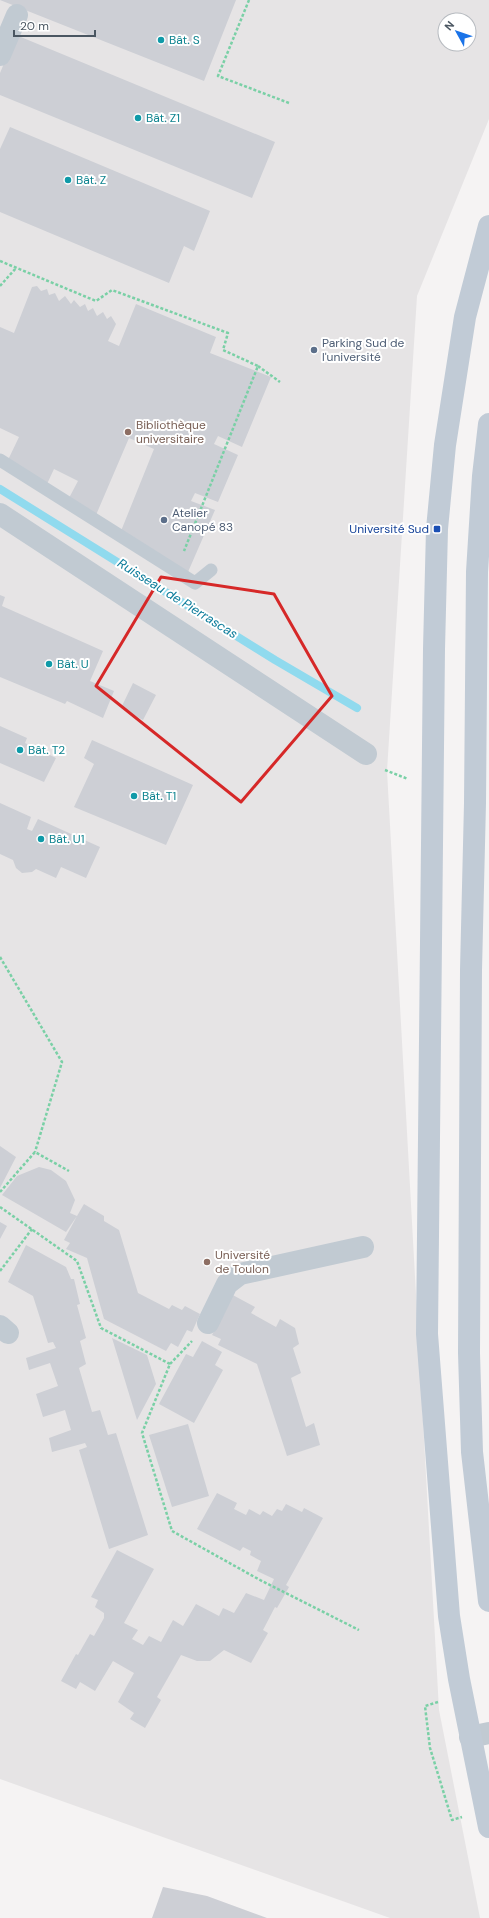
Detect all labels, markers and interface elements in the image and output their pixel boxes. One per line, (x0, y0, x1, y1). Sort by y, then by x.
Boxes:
scale bar (14, 12, 95, 38)
north arrow (437, 12, 477, 52)
text: 20 m (20, 18, 49, 34)
text: N (441, 18, 457, 33)
place label: Bât. S (169, 32, 200, 48)
marker: Bât. S (156, 35, 166, 45)
place label: Bât. Z1 (146, 110, 180, 126)
marker: Bât. Z1 (133, 113, 143, 123)
place label: Bât. Z (76, 172, 106, 188)
marker: Bât. Z (63, 175, 73, 185)
place label: Parking Sud de l'université (322, 335, 404, 365)
marker: Parking Sud de l'université (309, 345, 319, 355)
place label: Bibliothèque universitaire (136, 417, 206, 447)
marker: Bibliothèque universitaire (123, 427, 133, 437)
place label: Atelier Canopé 83 (172, 505, 233, 535)
marker: Atelier Canopé 83 (159, 515, 169, 525)
place label: Université Sud (349, 521, 429, 537)
marker: Université Sud (432, 524, 442, 534)
water label: Ruisseau de Pierrascas (114, 555, 241, 642)
place label: Bât. U (57, 656, 89, 672)
marker: Bât. U (44, 659, 54, 669)
place label: Bât. T2 (28, 742, 65, 758)
marker: Bât. T2 (15, 745, 25, 755)
place label: Bât. T1 (142, 788, 176, 804)
marker: Bât. T1 (129, 791, 139, 801)
place label: Bât. U1 (49, 831, 84, 847)
marker: Bât. U1 (36, 834, 46, 844)
place label: Université de Toulon (215, 1247, 270, 1277)
marker: Université de Toulon (202, 1257, 212, 1267)

